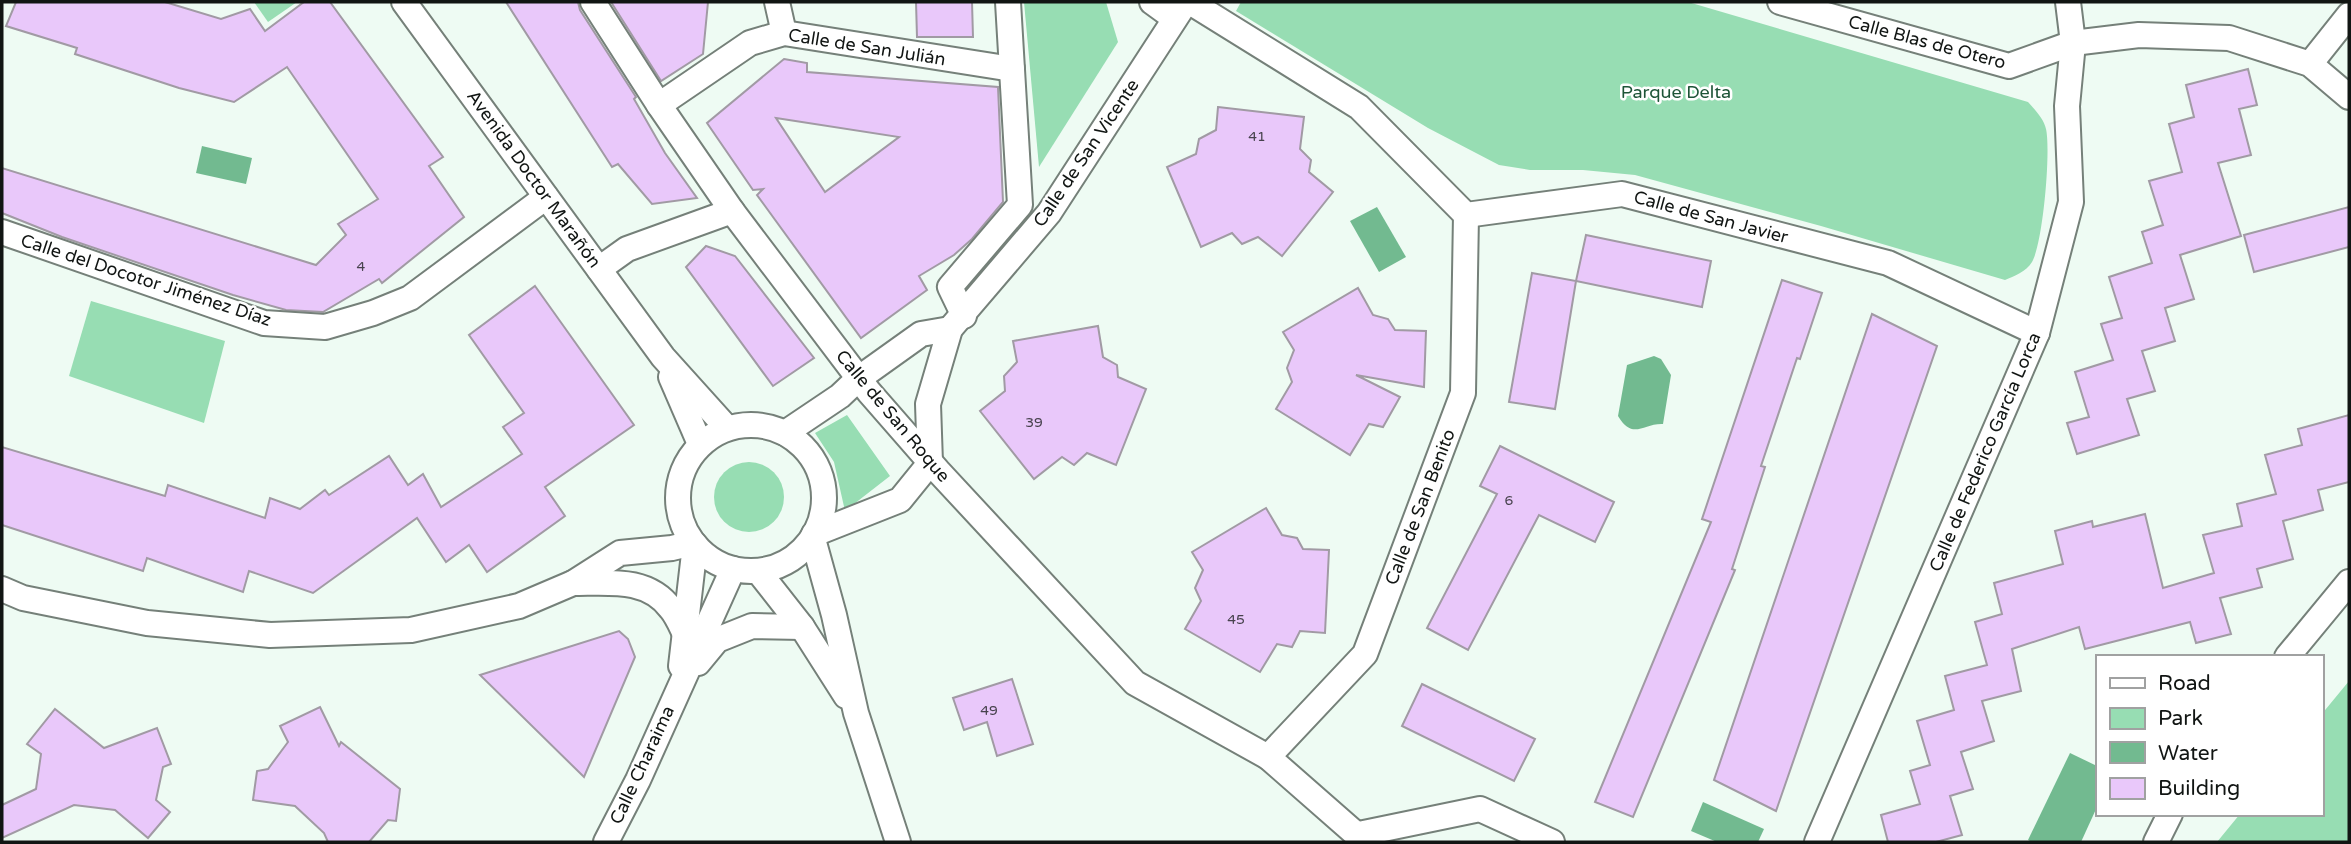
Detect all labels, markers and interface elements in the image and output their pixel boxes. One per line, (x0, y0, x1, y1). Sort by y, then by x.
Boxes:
street label: Calle Blas de Otero (1846, 10, 2008, 74)
street label: Calle de San Julián (787, 24, 947, 70)
street label: Calle de San Vicente (1028, 75, 1144, 231)
park label: Parque Delta (1621, 81, 1731, 103)
street label: Avenida Doctor Marañón (462, 86, 606, 272)
house number: 41 (1248, 128, 1266, 145)
street label: Calle de San Javier (1631, 186, 1791, 248)
street label: Calle del Docotor Jiménez Díaz (18, 229, 274, 331)
house number: 4 (357, 258, 366, 275)
street label: Calle de Federico García Lorca (1924, 329, 2046, 575)
street label: Calle de San Roque (831, 345, 955, 487)
house number: 39 (1025, 414, 1043, 431)
street label: Calle de San Benito (1380, 426, 1460, 588)
house number: 6 (1505, 492, 1514, 509)
house number: 45 (1227, 611, 1245, 628)
legend (2096, 655, 2323, 816)
text: Road (2158, 671, 2211, 696)
street label: Calle Charaima (605, 702, 679, 828)
house number: 49 (980, 702, 998, 719)
text: Park (2158, 706, 2203, 731)
text: Water (2158, 741, 2218, 766)
text: Building (2158, 776, 2240, 801)

